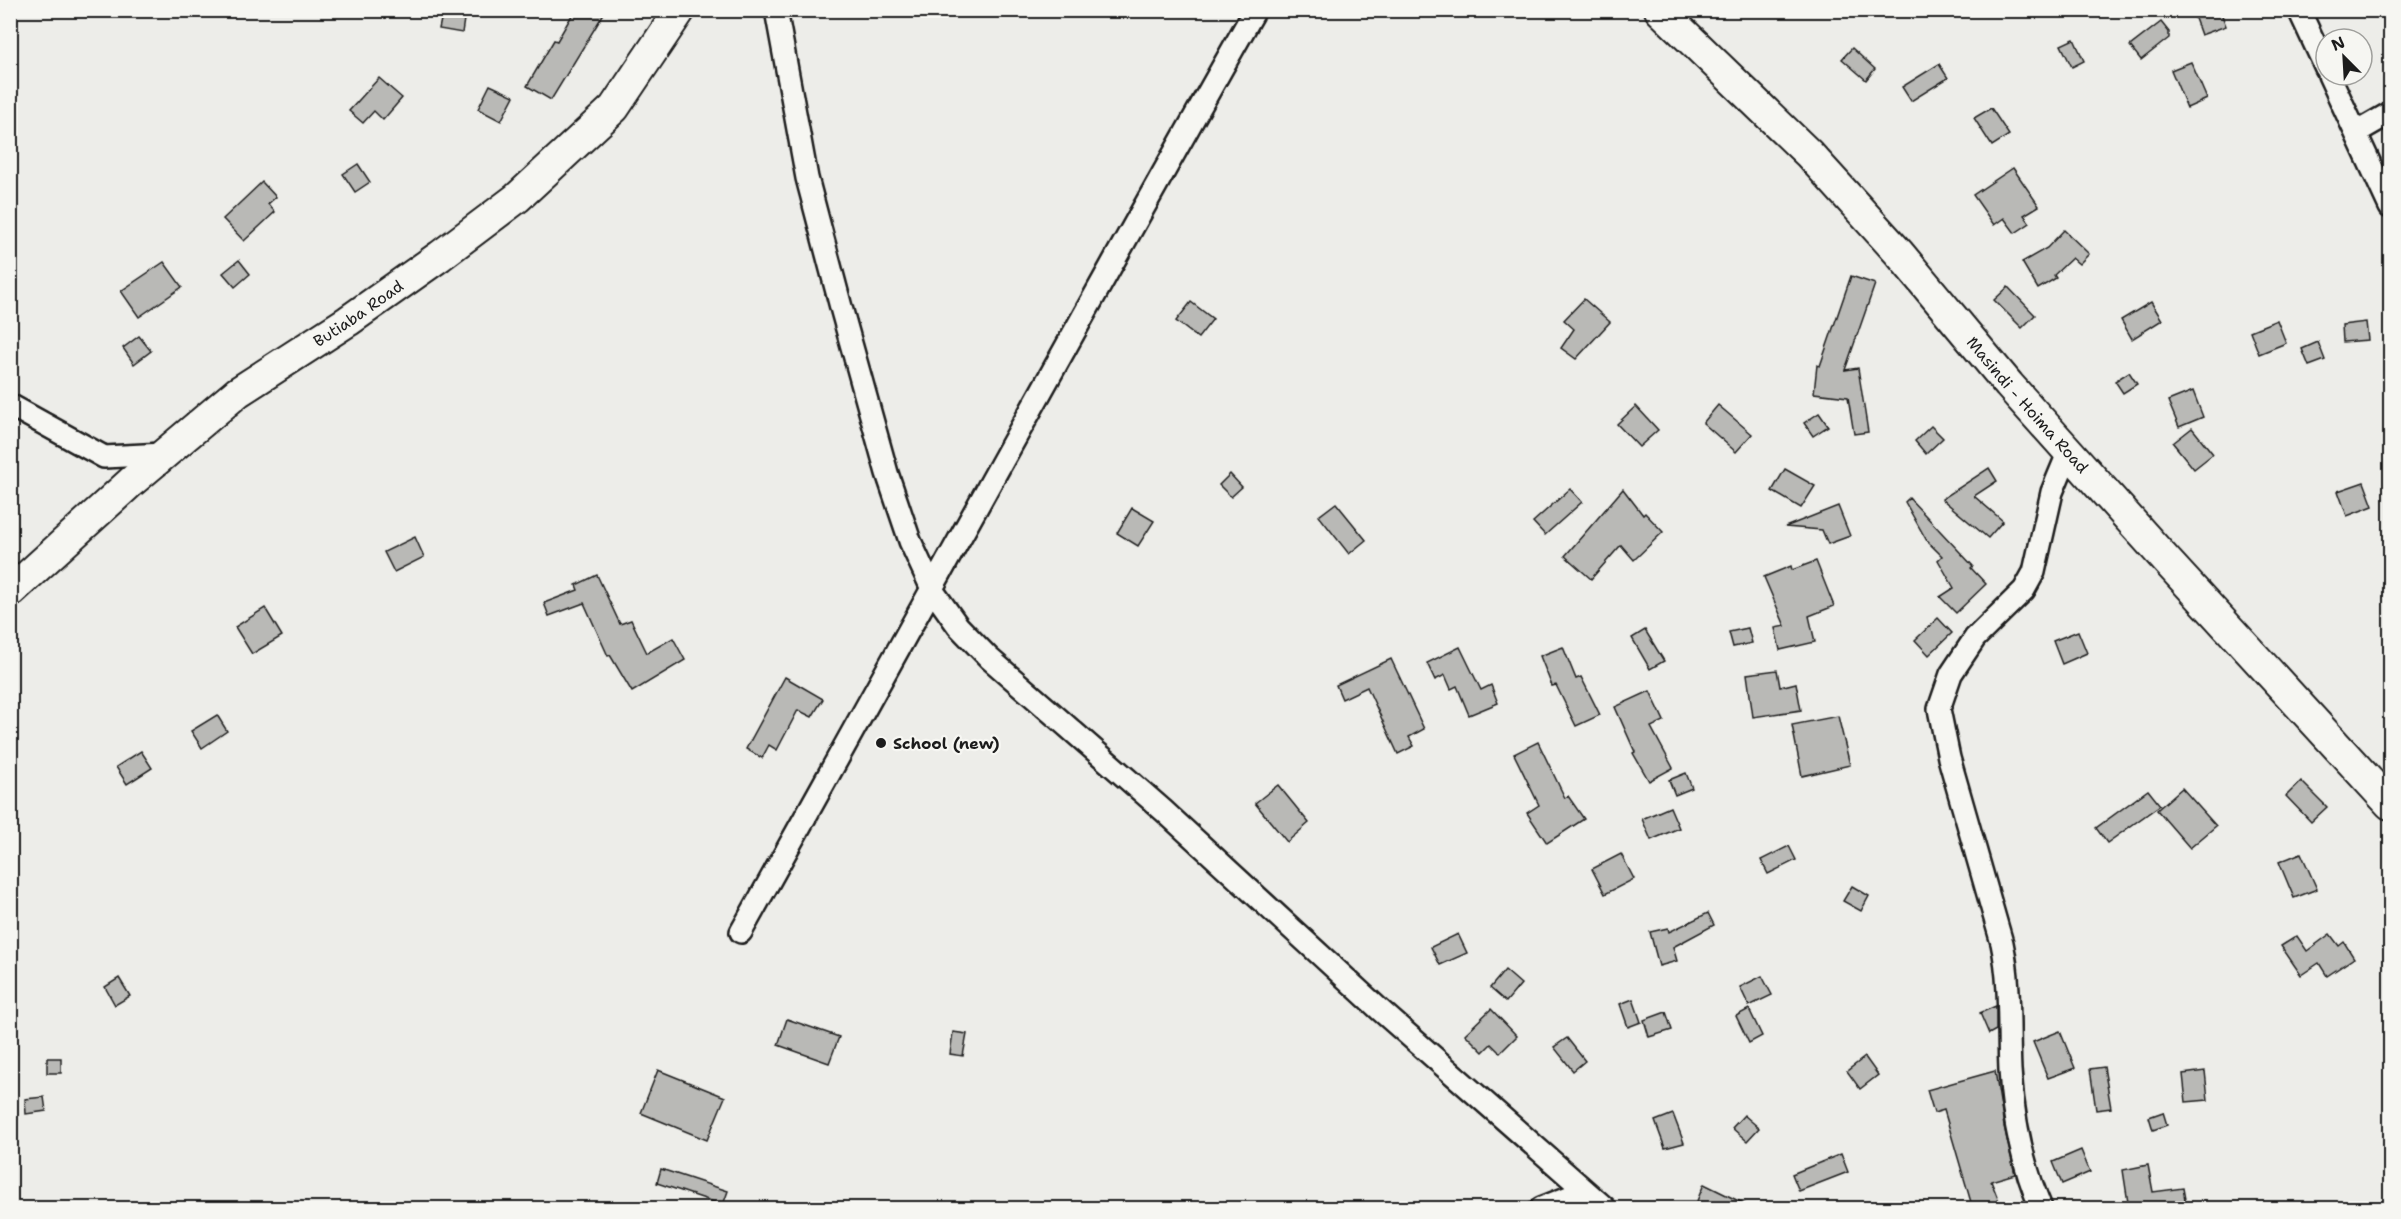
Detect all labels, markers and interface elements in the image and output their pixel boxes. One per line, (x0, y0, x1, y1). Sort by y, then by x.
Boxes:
north arrow (2314, 27, 2374, 87)
text: N (2328, 32, 2348, 56)
street label: Butiaba Road (309, 275, 407, 352)
street label: Masindi - Hoima Road (1962, 332, 2093, 478)
place label: School (new) (893, 733, 1000, 754)
marker: School (new) (874, 736, 888, 750)

